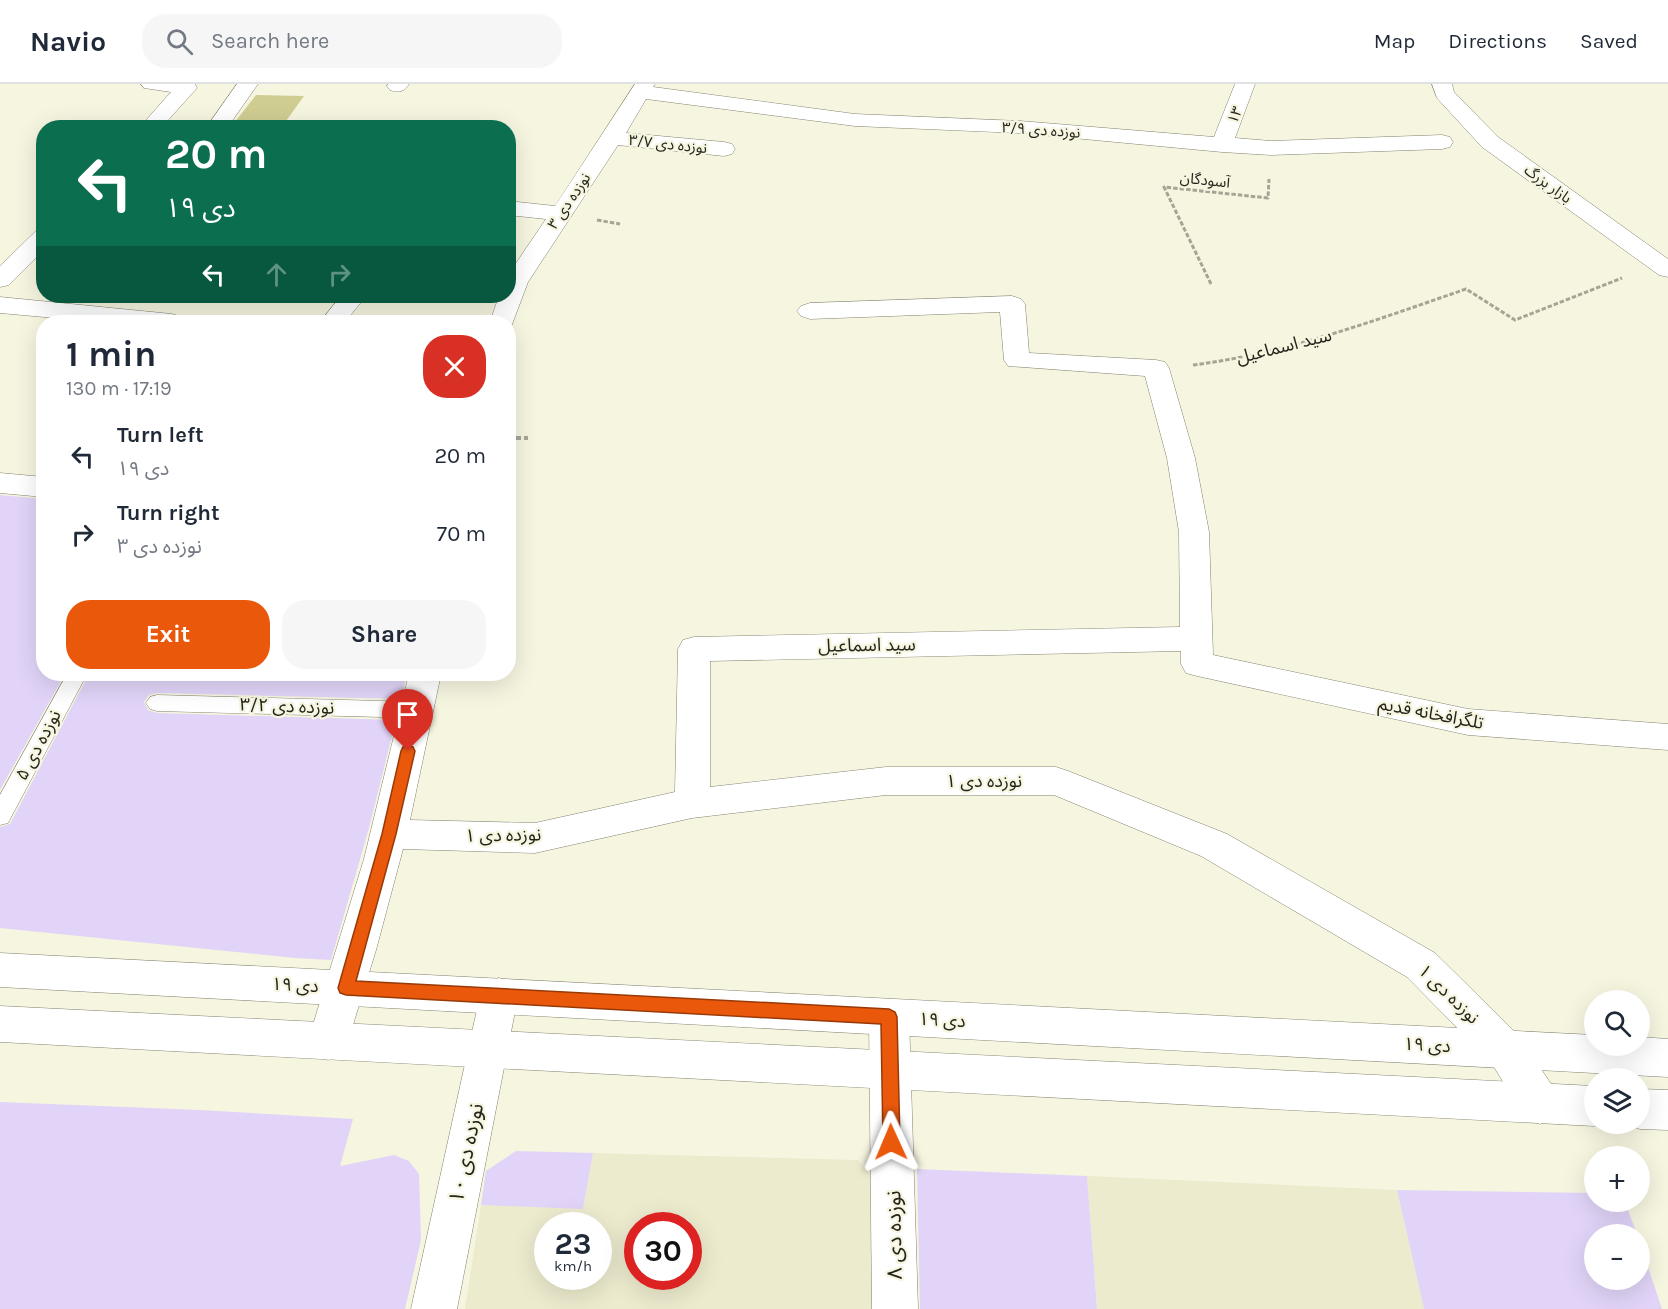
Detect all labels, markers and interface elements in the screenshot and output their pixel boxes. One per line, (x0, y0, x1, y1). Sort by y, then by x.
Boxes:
search box (142, 14, 562, 68)
text: Navio (30, 25, 106, 58)
icon: search (163, 25, 196, 58)
text: Search here (211, 28, 329, 54)
text: Map (1374, 29, 1415, 53)
text: Directions (1448, 29, 1547, 53)
text: Saved (1580, 29, 1638, 53)
street label: ۱۳ (1223, 103, 1247, 126)
street label: نوزده دی ۳/۹ (1001, 118, 1081, 142)
text: 20 m (165, 129, 267, 179)
street label: نوزده دی ۳/۷ (628, 131, 708, 157)
icon: left (66, 144, 144, 222)
street label: بازار بزرگ (1521, 161, 1575, 207)
street label: آسودگان (1179, 168, 1232, 192)
street label: نوزده دی ۳ (544, 170, 594, 232)
text: ۱۹ دی (165, 192, 236, 224)
icon: left (197, 258, 230, 291)
icon: ahead (260, 258, 293, 291)
icon: right (323, 258, 356, 291)
street label: سید اسماعیل (1234, 324, 1334, 368)
text: 1 min (66, 333, 156, 375)
button: close (423, 335, 486, 398)
text: 130 m · 17:19 (66, 377, 172, 400)
text: Turn left (117, 422, 204, 448)
icon: left (66, 440, 99, 473)
text: 20 m (434, 443, 486, 469)
text: ۱۹ دی (117, 457, 169, 480)
text: Turn right (117, 500, 220, 526)
icon: right (66, 518, 99, 551)
text: 70 m (437, 521, 486, 547)
text: نوزده دی ۳ (117, 535, 202, 558)
button: Exit (66, 600, 270, 669)
button: Share (282, 600, 486, 669)
street label: سید اسماعیل (818, 633, 916, 657)
pin (382, 689, 433, 751)
street label: تلگرافخانه قدیم (1376, 692, 1485, 736)
street label: نوزده دی ۳/۲ (239, 693, 335, 719)
icon: arrive (391, 698, 424, 731)
street label: نوزده دی ۵ (10, 706, 66, 784)
street label: نوزده دی ۱ (946, 770, 1022, 792)
street label: نوزده دی ۱ (465, 823, 541, 847)
street label: نوزده دی ۱ (1414, 960, 1484, 1028)
street label: ۱۹ دی (271, 973, 319, 997)
map controls (1584, 990, 1650, 1290)
button: search (1584, 990, 1650, 1056)
street label: ۱۹ دی (918, 1008, 966, 1032)
street label: ۱۹ دی (1403, 1033, 1451, 1057)
button: layers (1584, 1068, 1650, 1134)
street label: نوزده دی ۱۰ (444, 1101, 488, 1205)
position arrow (859, 1110, 923, 1174)
button: + (1584, 1146, 1650, 1212)
street label: نوزده دی ۸ (881, 1190, 907, 1280)
speed limit sign: 30 (624, 1212, 702, 1290)
button: − (1584, 1224, 1650, 1290)
text: 23 (555, 1226, 591, 1262)
text: km/h (554, 1257, 592, 1275)

